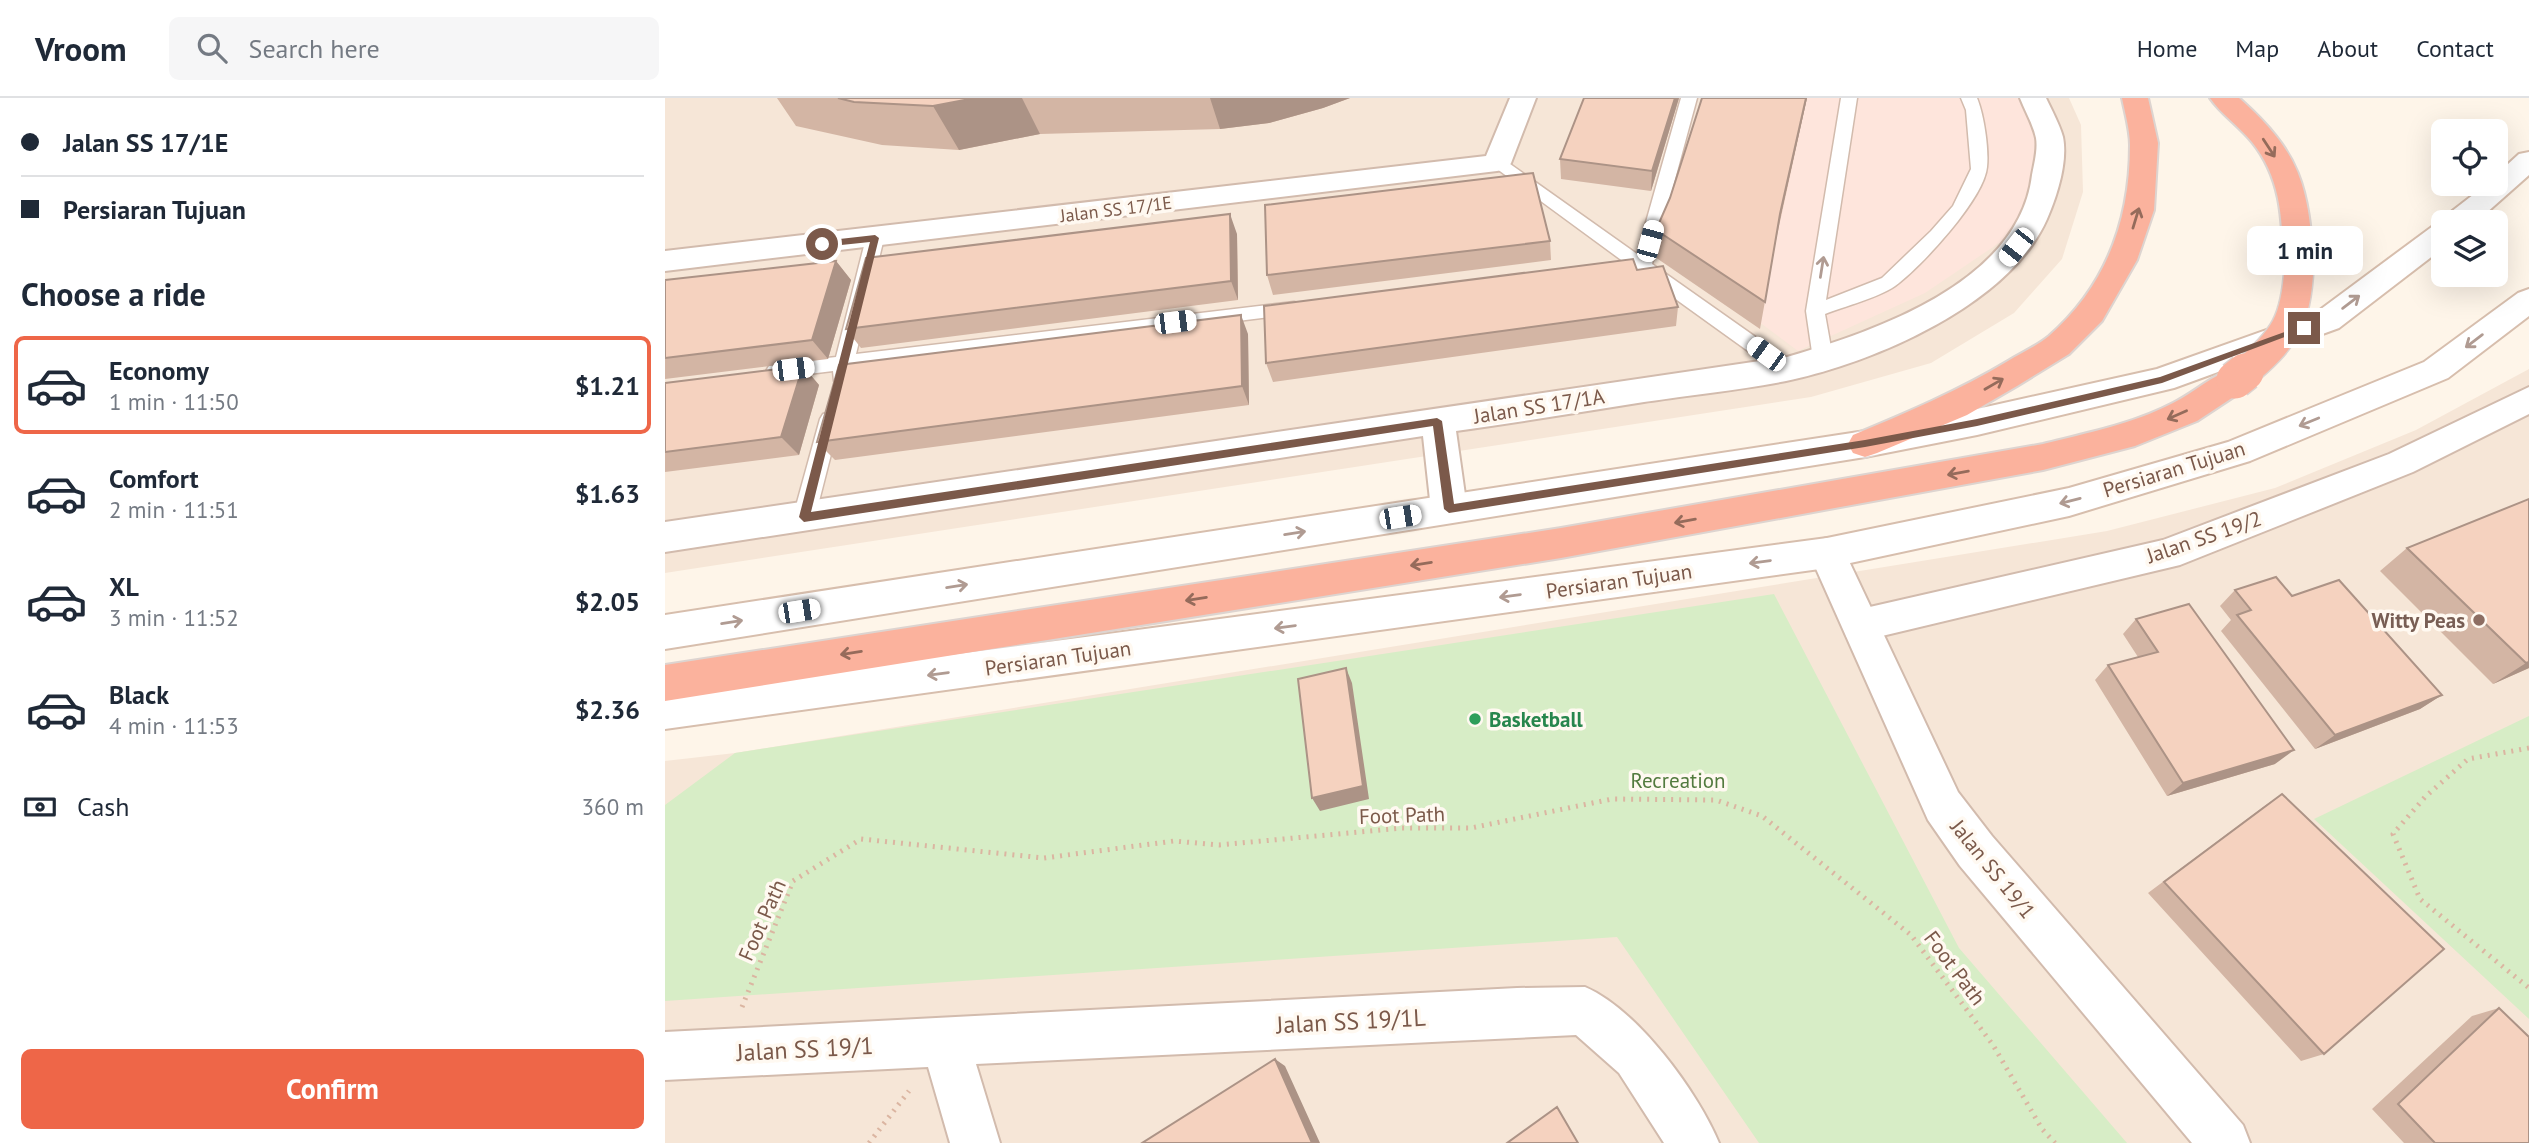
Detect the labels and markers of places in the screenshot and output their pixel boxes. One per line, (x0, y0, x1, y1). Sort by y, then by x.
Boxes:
place label: Witty Peas (2371, 607, 2465, 634)
marker: Witty Peas (2471, 612, 2487, 628)
place label: Basketball (1489, 706, 1584, 733)
marker: Basketball (1467, 711, 1483, 727)

